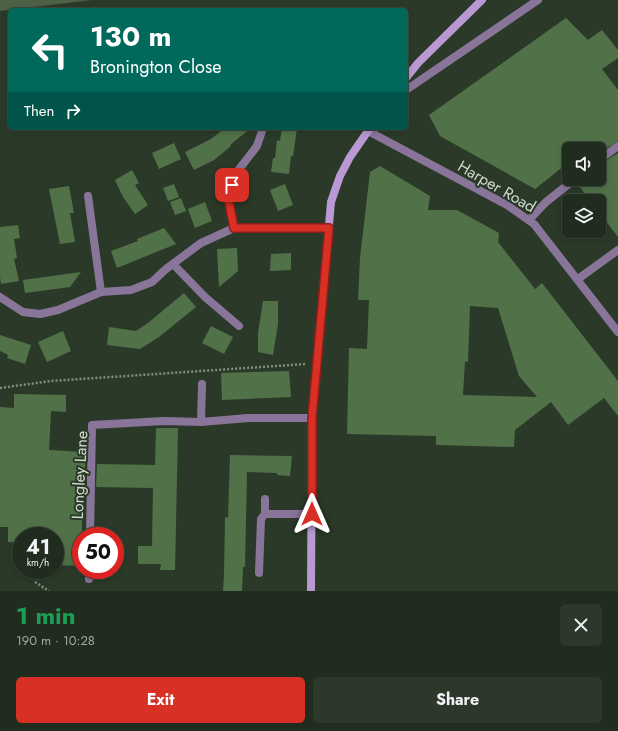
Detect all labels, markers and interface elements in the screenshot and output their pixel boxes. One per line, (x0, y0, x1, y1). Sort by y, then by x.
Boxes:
text: 130 m (90, 16, 172, 57)
icon: left (24, 24, 76, 76)
text: Bronington Close (90, 54, 221, 80)
text: Then (24, 100, 54, 122)
icon: right (62, 100, 84, 122)
map controls (562, 142, 606, 238)
button: sound (562, 142, 606, 186)
street label: Harper Road (453, 155, 540, 218)
pin (215, 168, 249, 202)
icon: arrive (221, 174, 243, 196)
button: layers (562, 194, 606, 238)
street label: Longley Lane (66, 430, 93, 520)
position arrow (291, 493, 333, 535)
speed limit sign: 50 (72, 527, 124, 579)
text: 41 (26, 533, 50, 562)
text: km/h (27, 555, 49, 570)
text: 1 min (16, 598, 76, 633)
button: close (560, 604, 602, 646)
text: 190 m · 10:28 (16, 631, 95, 650)
button: Exit (16, 677, 305, 723)
button: Share (313, 677, 602, 723)

